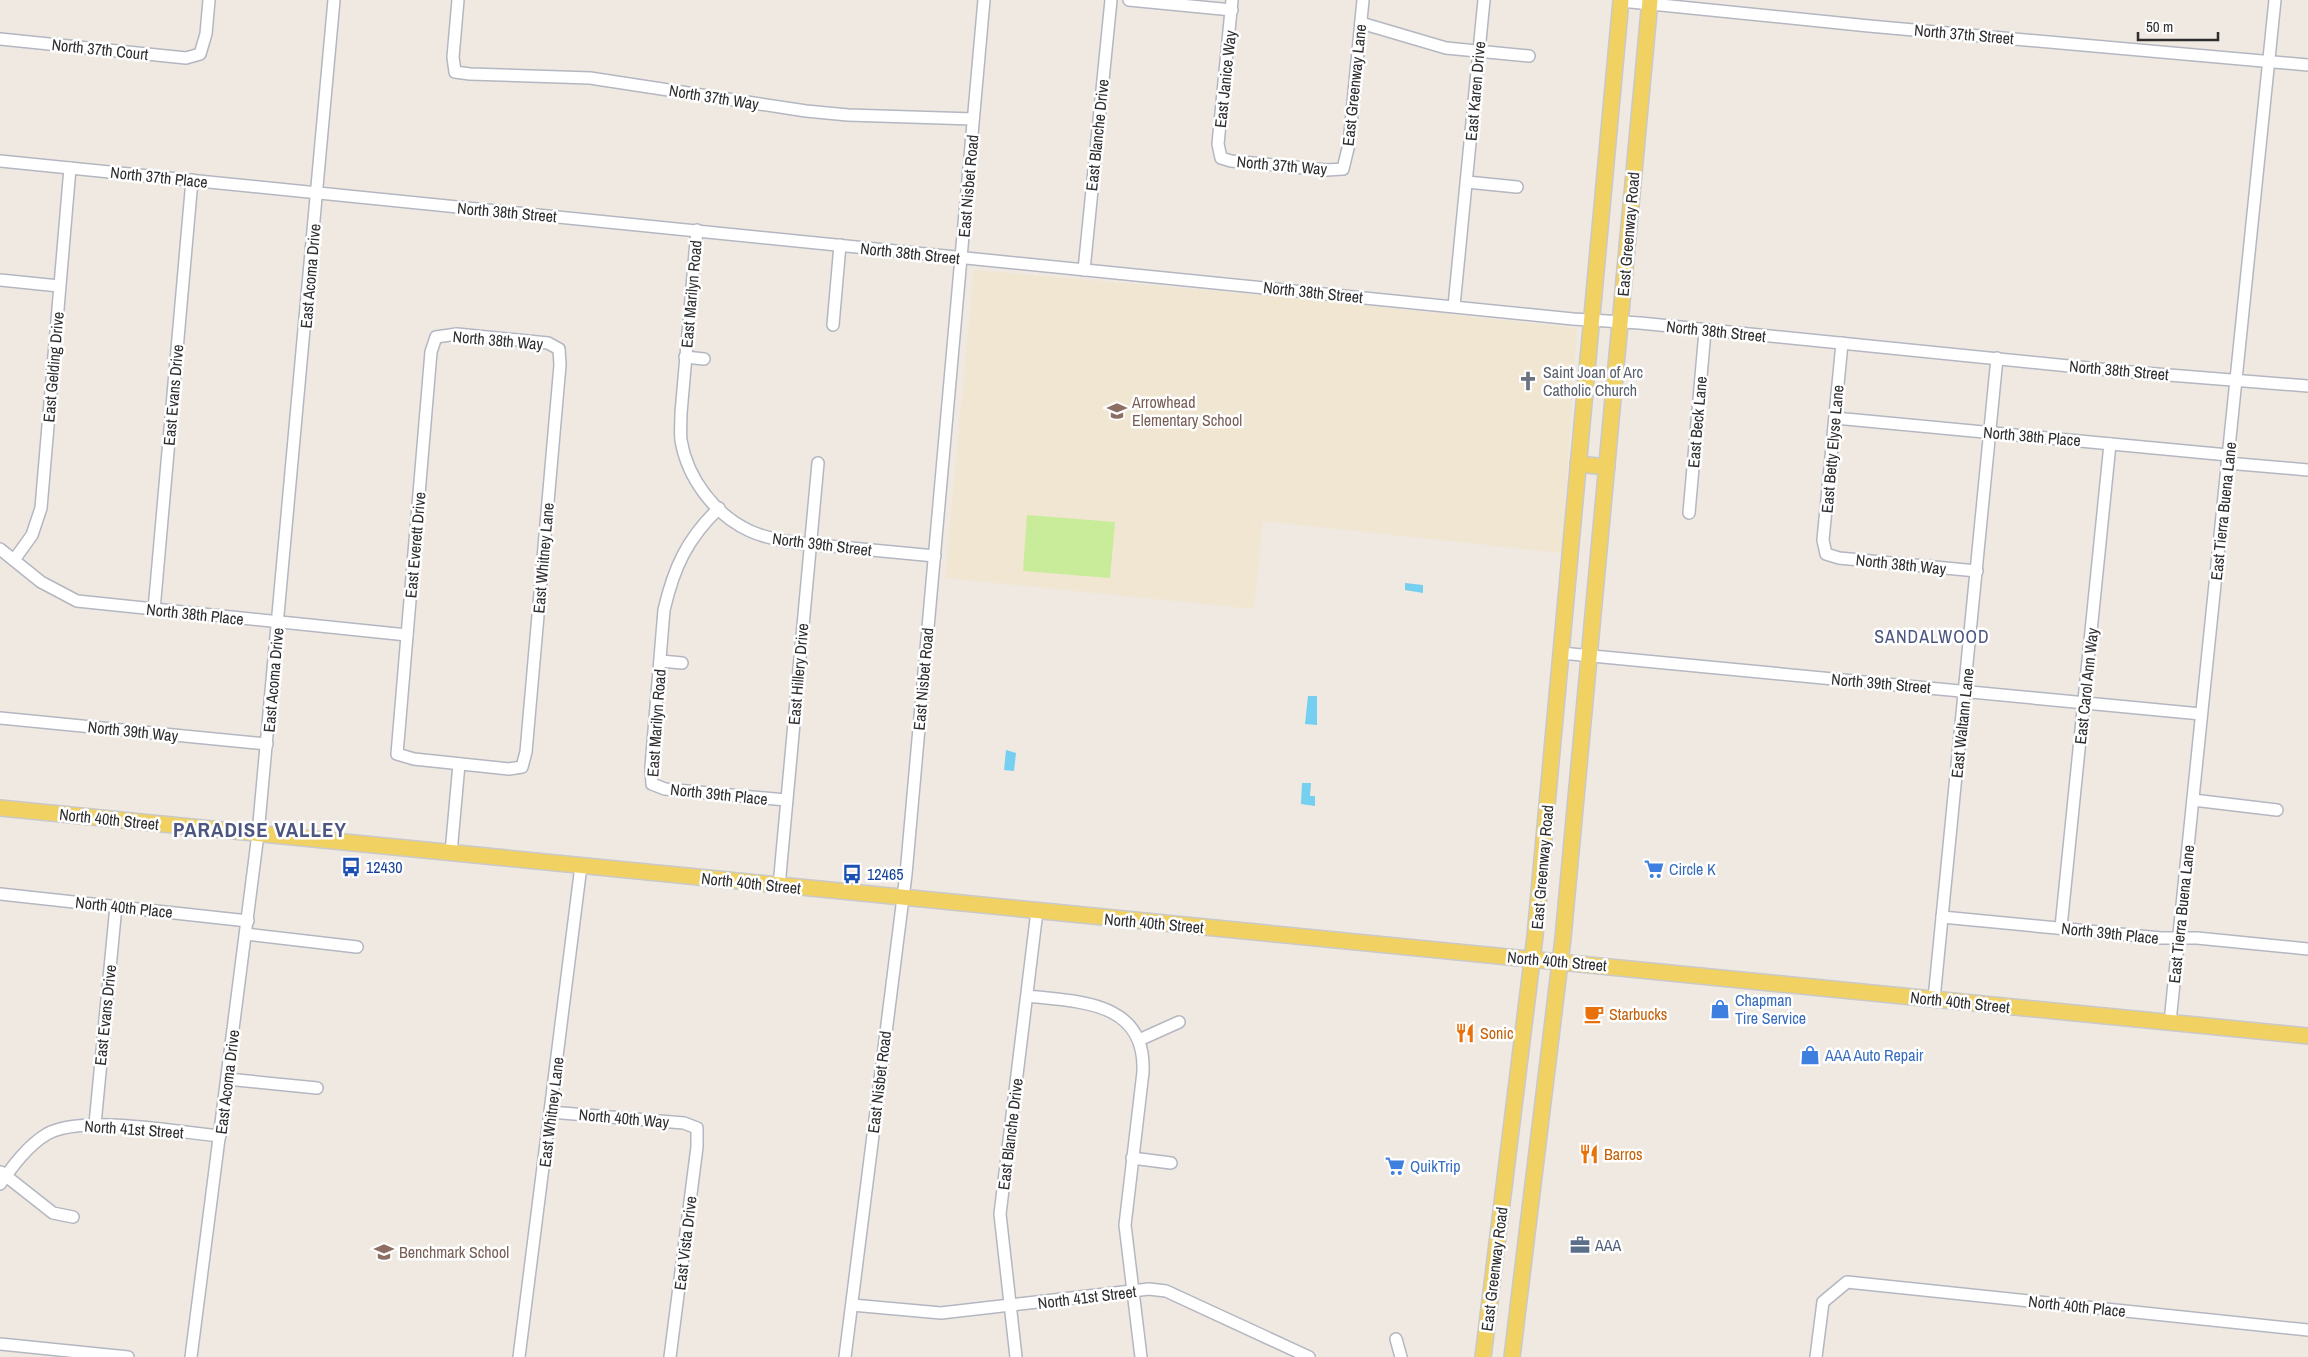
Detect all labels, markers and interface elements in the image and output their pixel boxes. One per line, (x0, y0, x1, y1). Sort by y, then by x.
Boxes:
scale bar (2138, 10, 2218, 42)
text: 50 m (2146, 16, 2173, 37)
street label: North 37th Street (1913, 19, 2015, 49)
street label: East Greenway Lane (1337, 23, 1371, 147)
street label: East Janice Way (1209, 29, 1241, 129)
street label: North 37th Court (51, 33, 150, 65)
street label: East Karen Drive (1460, 40, 1490, 142)
street label: East Blanche Drive (1080, 78, 1114, 192)
street label: North 37th Way (667, 79, 761, 115)
street label: East Nisbet Road (953, 134, 983, 238)
street label: North 37th Way (1236, 150, 1329, 180)
street label: North 37th Place (109, 161, 209, 193)
street label: East Greenway Road (1612, 171, 1644, 297)
street label: North 38th Street (456, 197, 558, 227)
street label: East Acoma Drive (294, 223, 326, 329)
street label: North 38th Street (859, 237, 961, 269)
street label: East Marilyn Road (675, 239, 707, 349)
street label: North 38th Street (1262, 276, 1364, 308)
street label: East Gelding Drive (37, 311, 69, 423)
street label: North 38th Street (1665, 315, 1767, 347)
street label: North 38th Way (452, 325, 545, 355)
street label: East Evans Drive (158, 344, 188, 446)
street label: North 38th Street (2068, 355, 2170, 385)
place label: Saint Joan of Arc Catholic Church (1543, 361, 1643, 401)
church icon: Saint Joan of Arc Catholic Church (1517, 370, 1539, 392)
street label: East Beck Lane (1682, 375, 1712, 469)
street label: East Betty Elyse Lane (1815, 384, 1849, 514)
place label: Arrowhead Elementary School (1131, 391, 1242, 431)
school or university icon: Arrowhead Elementary School (1106, 400, 1128, 422)
street label: North 38th Place (1982, 421, 2082, 451)
street label: East Tierra Buena Lane (2205, 441, 2241, 581)
street label: East Everett Drive (399, 491, 431, 599)
street label: East Whitney Lane (527, 502, 559, 614)
street label: North 39th Street (771, 527, 873, 561)
street label: North 38th Way (1855, 548, 1948, 580)
street label: North 38th Place (145, 598, 245, 630)
street label: East Hillery Drive (783, 622, 813, 726)
district label: SANDALWOOD (1874, 624, 1990, 649)
street label: East Carol Ann Way (2069, 626, 2103, 745)
street label: East Acoma Drive (257, 627, 289, 733)
street label: East Nisbet Road (908, 627, 938, 731)
street label: East Waltann Lane (1945, 667, 1979, 779)
street label: East Marilyn Road (641, 668, 671, 778)
street label: North 39th Street (1830, 668, 1932, 698)
street label: North 39th Way (87, 715, 180, 747)
street label: North 39th Place (669, 778, 769, 810)
street label: North 40th Street (58, 803, 160, 835)
street label: East Greenway Road (1526, 804, 1558, 930)
district label: PARADISE VALLEY (173, 815, 347, 844)
street label: East Tierra Buena Lane (2163, 844, 2199, 984)
bus stop icon: 12430 (340, 856, 362, 878)
place label: 12430 (366, 856, 402, 878)
supermarket icon: Circle K (1643, 858, 1665, 880)
place label: Circle K (1669, 858, 1716, 880)
bus stop icon: 12465 (841, 863, 863, 885)
place label: 12465 (867, 863, 903, 885)
street label: North 40th Street (700, 867, 802, 899)
street label: North 40th Place (74, 891, 174, 923)
street label: North 40th Street (1103, 908, 1205, 938)
street label: North 39th Place (2060, 917, 2160, 949)
street label: North 40th Street (1506, 946, 1608, 976)
street label: East Evans Drive (89, 963, 121, 1067)
street label: North 40th Street (1909, 986, 2011, 1018)
place label: Chapman Tire Service (1735, 989, 1806, 1029)
shop icon: Chapman Tire Service (1709, 998, 1731, 1020)
cafe icon: Starbucks (1583, 1003, 1605, 1025)
place label: Starbucks (1609, 1003, 1667, 1025)
restaurant icon: Sonic (1454, 1022, 1476, 1044)
place label: Sonic (1480, 1022, 1514, 1044)
street label: East Acoma Drive (210, 1029, 244, 1135)
street label: East Nisbet Road (862, 1030, 896, 1134)
shop icon: AAA Auto Repair (1799, 1044, 1821, 1066)
place label: AAA Auto Repair (1824, 1044, 1924, 1066)
street label: East Whitney Lane (533, 1056, 569, 1168)
street label: East Blanche Drive (992, 1077, 1028, 1191)
street label: North 40th Way (578, 1103, 671, 1133)
street label: North 41st Street (84, 1115, 185, 1143)
restaurant icon: Barros (1578, 1143, 1600, 1165)
place label: Barros (1604, 1143, 1643, 1165)
supermarket icon: QuikTrip (1384, 1155, 1406, 1177)
place label: QuikTrip (1410, 1155, 1461, 1177)
street label: East Vista Drive (668, 1195, 702, 1291)
street label: East Greenway Road (1475, 1206, 1513, 1332)
office icon: AAA (1569, 1234, 1591, 1256)
place label: AAA (1594, 1234, 1622, 1256)
school or university icon: Benchmark School (373, 1241, 395, 1263)
place label: Benchmark School (399, 1241, 509, 1263)
street label: North 41st Street (1036, 1280, 1138, 1314)
street label: North 40th Place (2027, 1290, 2127, 1322)

